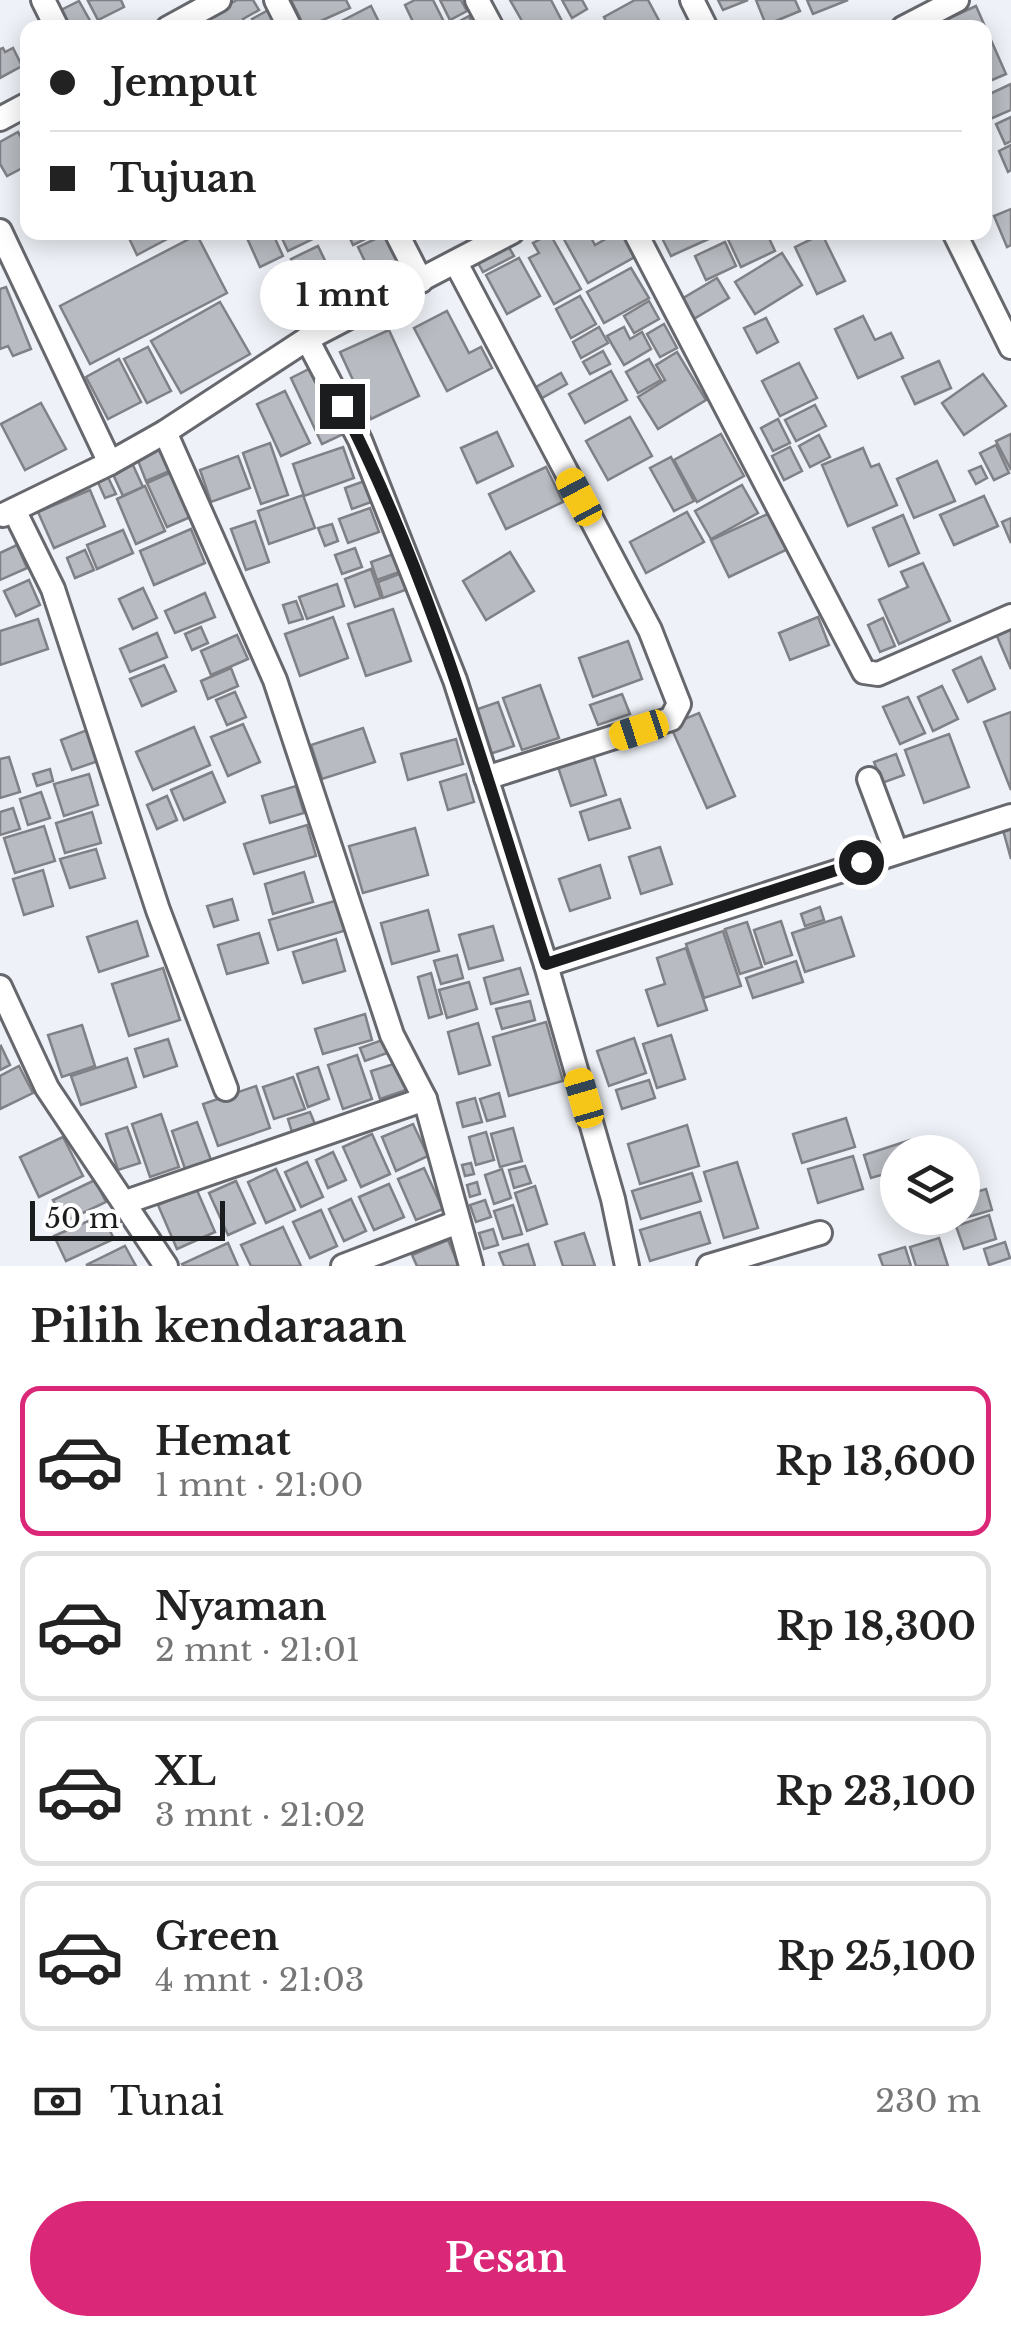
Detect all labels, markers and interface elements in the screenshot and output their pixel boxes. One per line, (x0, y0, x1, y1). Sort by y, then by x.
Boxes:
text: Jemput (110, 59, 257, 106)
text: Tujuan (110, 155, 256, 202)
callout: 1 mnt (260, 261, 424, 331)
text: 1 mnt (296, 275, 389, 315)
route end (320, 384, 365, 429)
car (552, 463, 606, 531)
car (606, 706, 672, 754)
route start (839, 840, 884, 885)
car (561, 1065, 607, 1131)
map controls (880, 1135, 980, 1235)
button: layers (880, 1135, 980, 1235)
scale bar (30, 1196, 225, 1240)
text: 50 m (45, 1201, 119, 1236)
text: Pilih kendaraan (30, 1298, 406, 1354)
icon: car (35, 1416, 125, 1506)
text: Hemat (155, 1418, 291, 1465)
text: Rp 13,600 (775, 1438, 976, 1485)
text: 1 mnt · 21:00 (155, 1465, 363, 1505)
icon: car (35, 1581, 125, 1671)
text: Nyaman (155, 1583, 327, 1630)
text: Rp 18,300 (776, 1603, 976, 1650)
text: 2 mnt · 21:01 (155, 1630, 360, 1670)
icon: car (35, 1746, 125, 1836)
text: XL (155, 1748, 216, 1795)
text: Rp 23,100 (776, 1768, 976, 1815)
text: 3 mnt · 21:02 (155, 1795, 366, 1835)
icon: car (35, 1911, 125, 2001)
text: Green (155, 1913, 279, 1960)
text: Rp 25,100 (777, 1933, 976, 1980)
text: 4 mnt · 21:03 (155, 1960, 365, 2000)
icon: cash (30, 2074, 85, 2129)
text: Tunai (110, 2078, 224, 2125)
text: 230 m (875, 2081, 981, 2121)
button: Pesan (30, 2201, 981, 2316)

